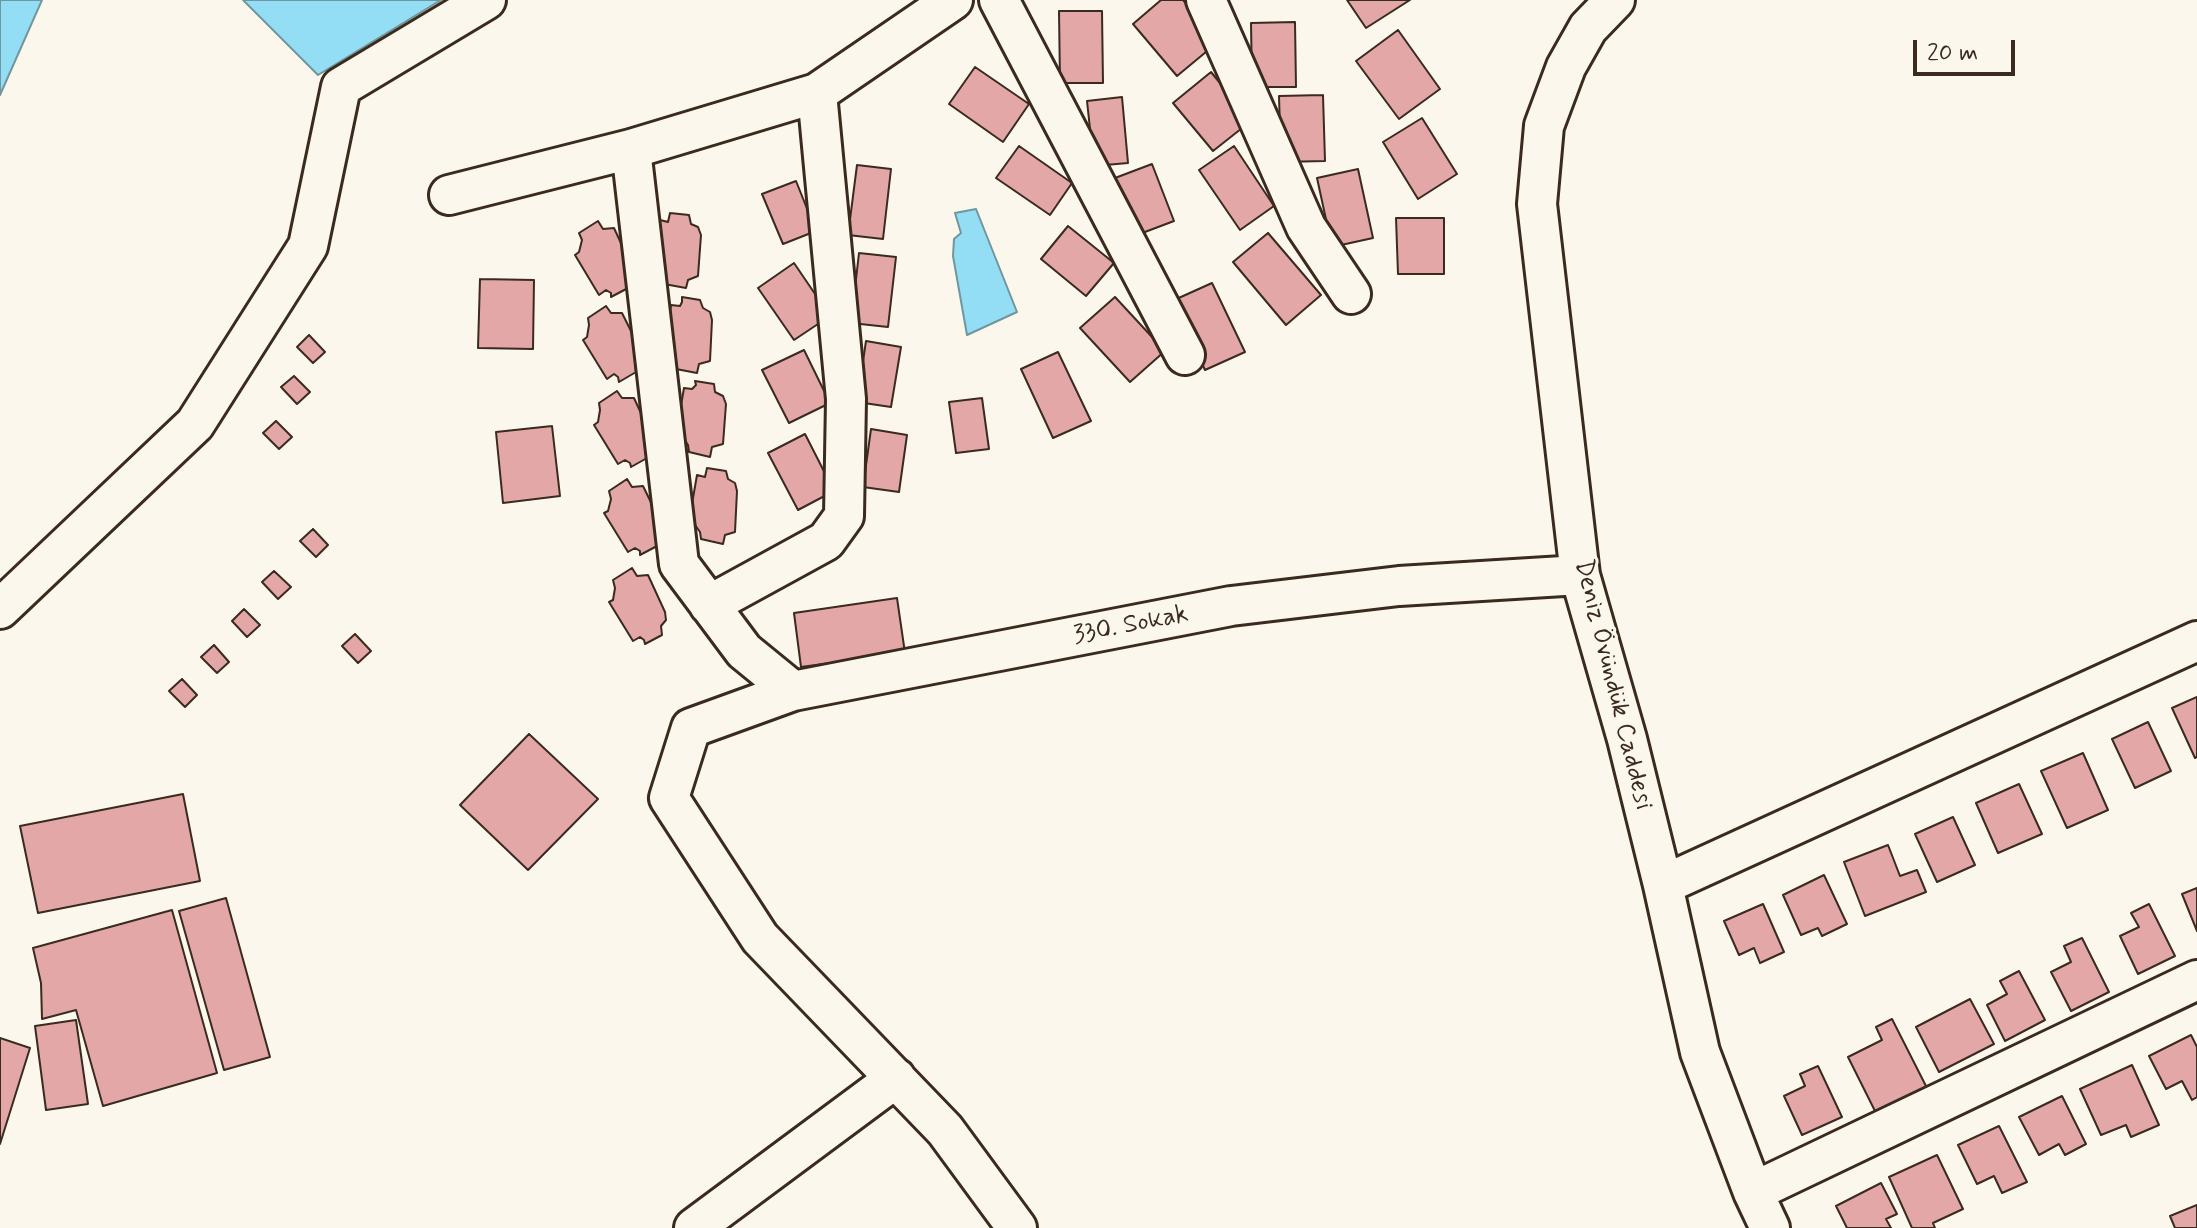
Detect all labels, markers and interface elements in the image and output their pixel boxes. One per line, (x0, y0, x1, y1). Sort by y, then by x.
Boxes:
scale bar (1917, 24, 2019, 74)
text: 20 m (1927, 38, 1978, 69)
street label: Deniz Övündük Caddesi (1566, 557, 1658, 813)
street label: 330. Sokak (1071, 600, 1191, 652)

